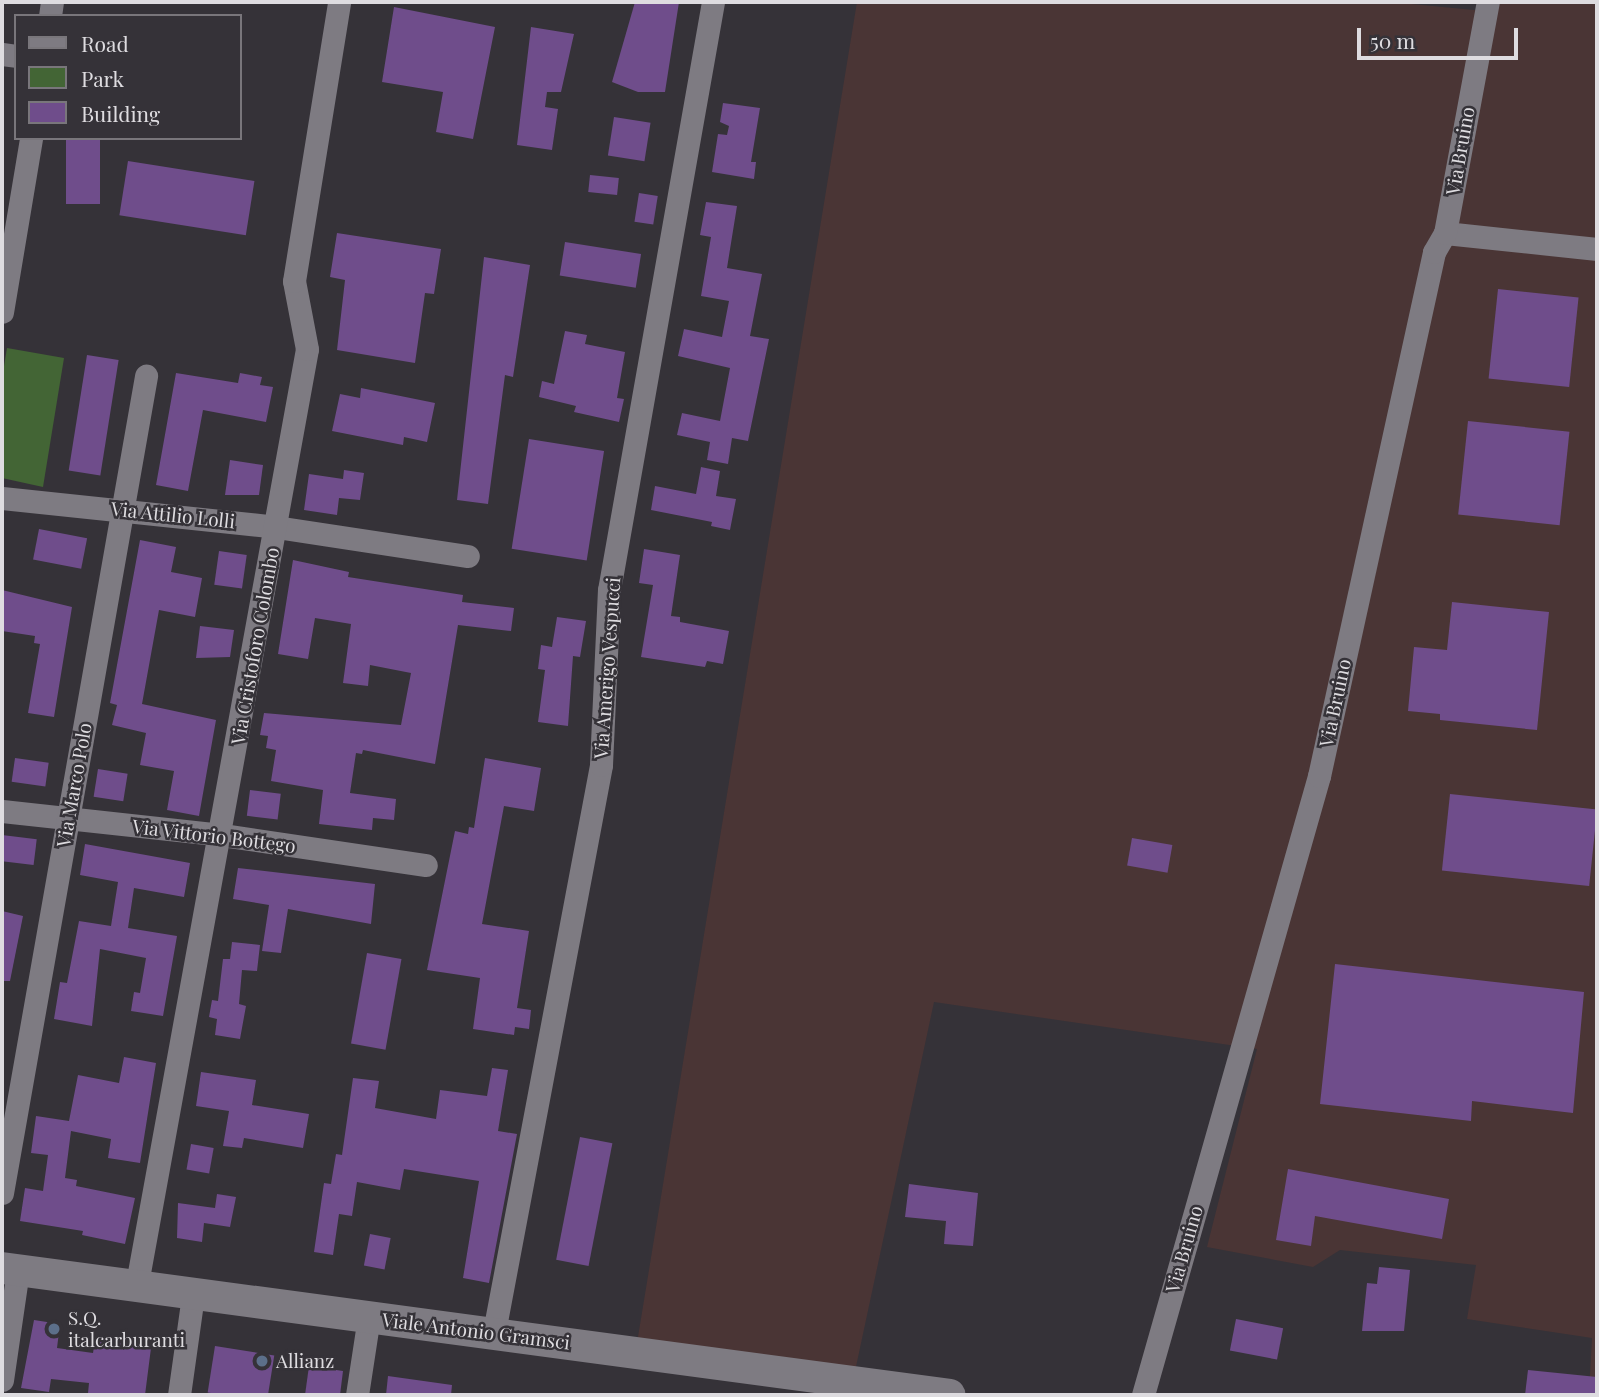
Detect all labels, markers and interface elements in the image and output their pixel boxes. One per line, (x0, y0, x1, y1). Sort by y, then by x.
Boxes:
legend (14, 14, 242, 140)
scale bar (1361, 14, 1522, 58)
text: 50 m (1370, 26, 1415, 54)
text: Road (81, 29, 129, 57)
text: Park (81, 64, 124, 92)
text: Building (81, 99, 160, 127)
street label: Via Bruino (1441, 105, 1479, 197)
street label: Via Attilio Lolli (109, 497, 237, 533)
street label: Via Cristoforo Colombo (226, 545, 284, 747)
street label: Via Amerigo Vespucci (589, 576, 625, 760)
street label: Via Bruino (1315, 657, 1355, 749)
street label: Via Marco Polo (52, 721, 96, 849)
street label: Via Vittorio Bottego (131, 815, 297, 857)
street label: Via Bruino (1161, 1203, 1207, 1295)
place label: S.Q. italcarburanti (68, 1307, 185, 1351)
street label: Viale Antonio Gramsci (380, 1308, 572, 1354)
marker: S.Q. italcarburanti (46, 1321, 62, 1337)
place label: Allianz (276, 1350, 334, 1372)
marker: Allianz (254, 1353, 270, 1369)

